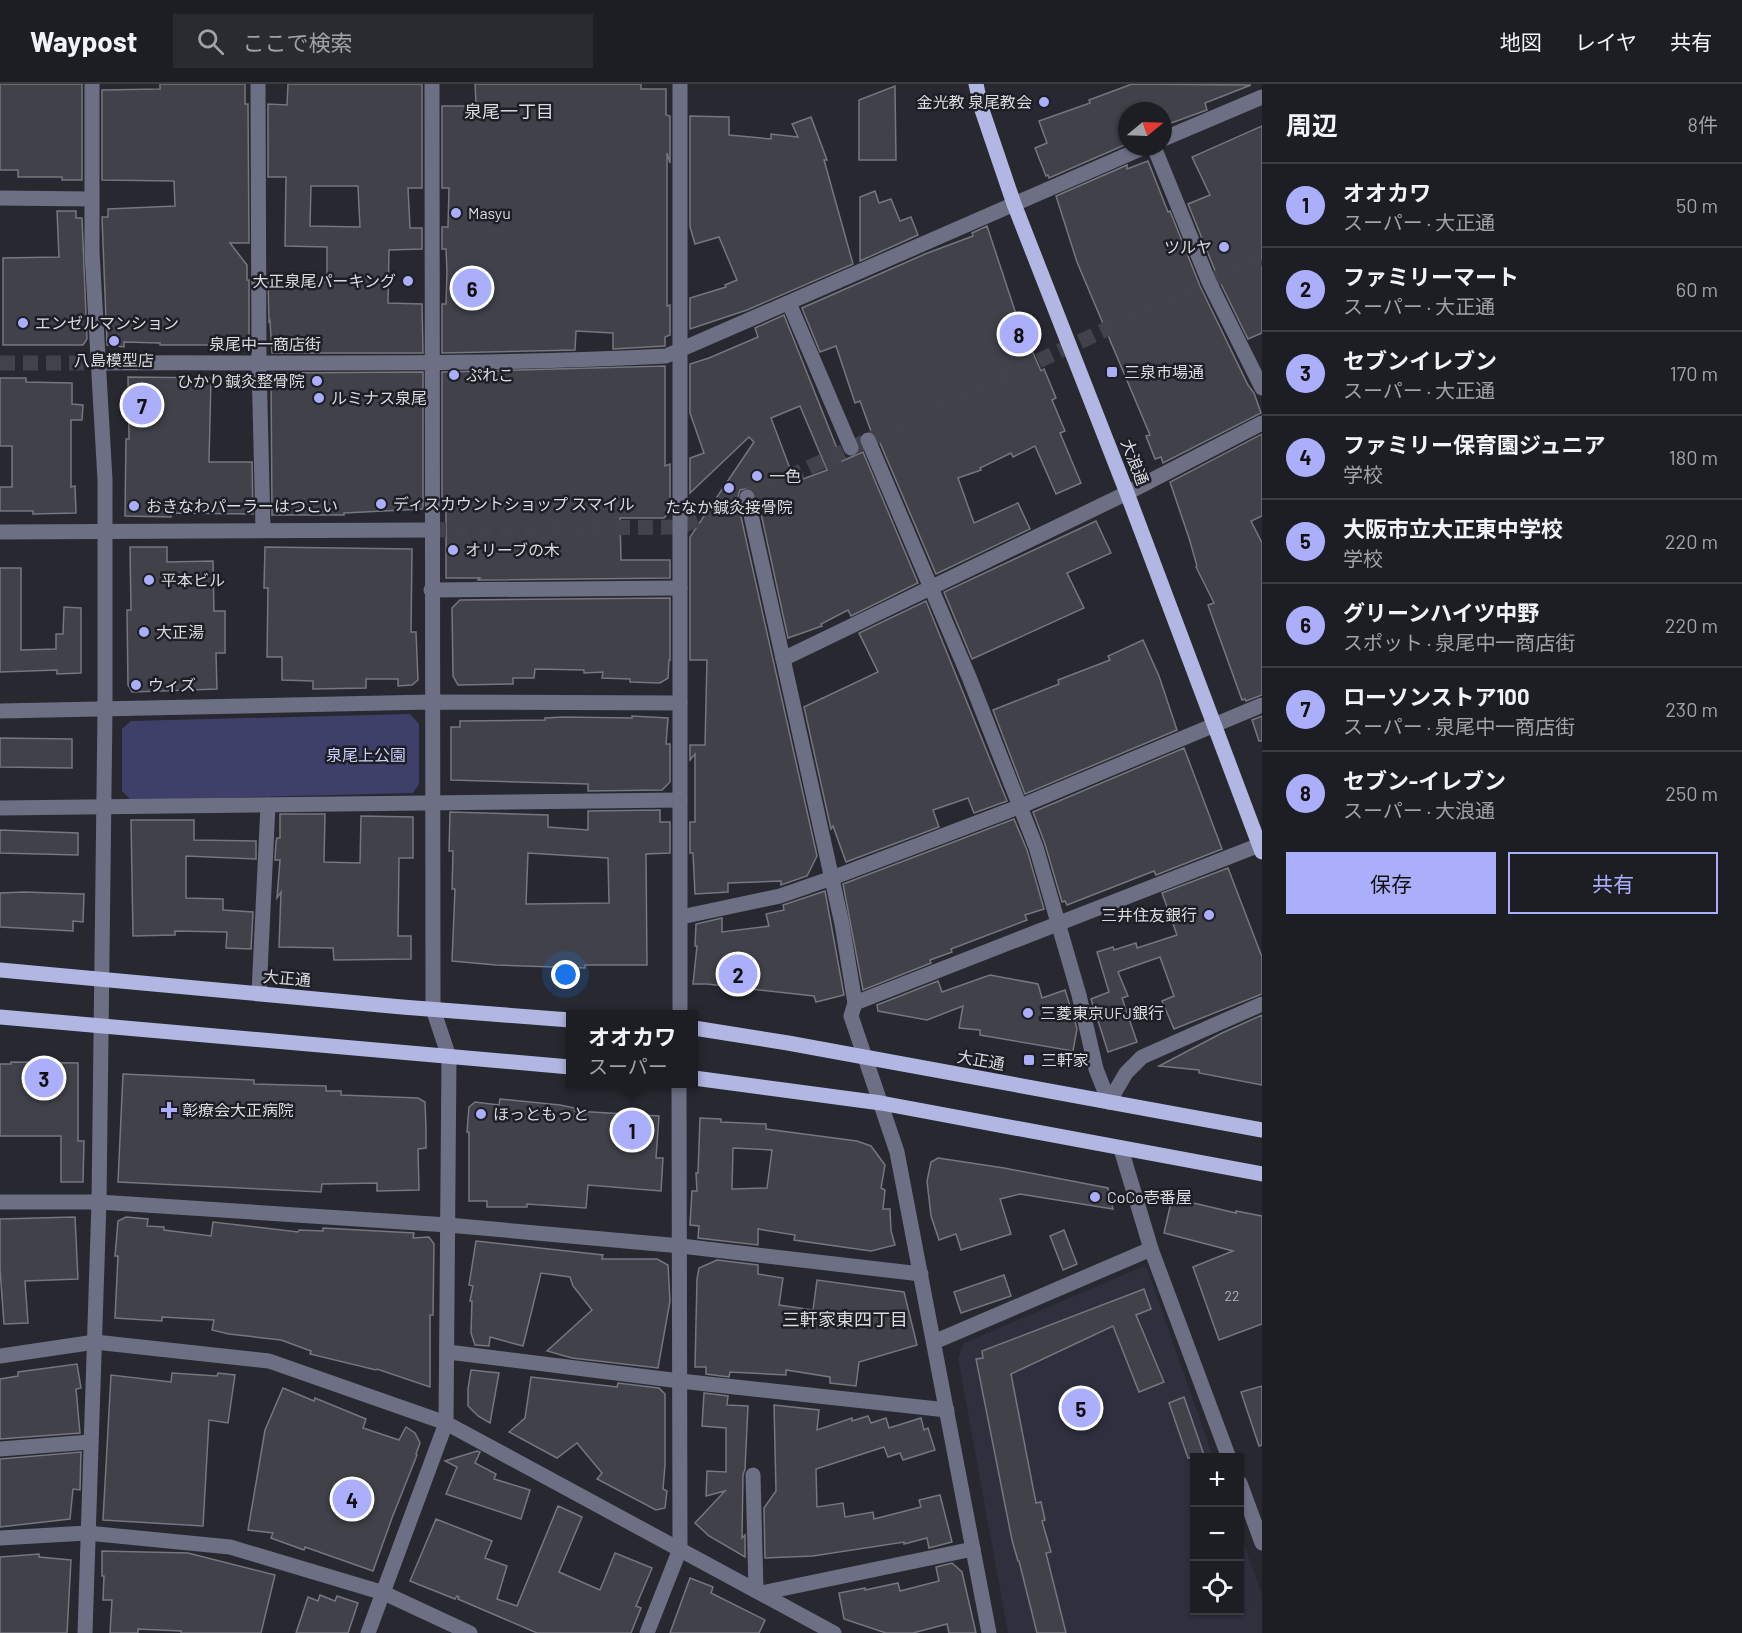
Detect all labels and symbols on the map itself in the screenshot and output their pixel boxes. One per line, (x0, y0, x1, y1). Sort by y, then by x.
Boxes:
place label: 金光教 泉尾教会 (917, 92, 1032, 111)
marker: 金光教 泉尾教会 (1037, 95, 1051, 109)
district label: 泉尾一丁目 (464, 100, 554, 122)
north arrow (1118, 102, 1172, 156)
place label: Masyu (468, 203, 511, 222)
marker: Masyu (449, 206, 463, 220)
place label: ツルヤ (1164, 237, 1212, 256)
marker: ツルヤ (1217, 240, 1231, 254)
pin: 6 (452, 266, 492, 310)
place label: 大正泉尾パーキング (252, 271, 396, 290)
marker: 大正泉尾パーキング (401, 274, 415, 288)
pin: 8 (1000, 312, 1038, 356)
place label: エンゼルマンション (35, 313, 179, 332)
marker: エンゼルマンション (16, 316, 30, 330)
marker: 八島模型店 (107, 334, 121, 348)
street label: 泉尾中一商店街 (209, 334, 321, 353)
place label: 八島模型店 (74, 350, 154, 369)
place label: 三泉市場通 (1124, 362, 1204, 381)
place label: ぷれこ (466, 365, 514, 384)
marker: 三泉市場通 (1105, 365, 1119, 379)
marker: ぷれこ (447, 368, 461, 382)
place label: ひかり鍼灸整骨院 (177, 371, 305, 390)
marker: ひかり鍼灸整骨院 (310, 374, 324, 388)
pin: 7 (122, 382, 162, 428)
place label: ルミナス泉尾 (331, 388, 427, 407)
marker: ルミナス泉尾 (312, 391, 326, 405)
street label: 大浪通 (1118, 436, 1153, 488)
place label: 一色 (769, 466, 801, 485)
marker: 一色 (750, 469, 764, 483)
marker: たなか鍼灸接骨院 (722, 481, 736, 495)
place label: ディスカウントショップ スマイル (393, 494, 635, 513)
place label: おきなわパーラーはつこい (146, 496, 338, 515)
marker: ディスカウントショップ スマイル (374, 497, 388, 511)
place label: たなか鍼灸接骨院 (665, 497, 793, 516)
marker: おきなわパーラーはつこい (127, 499, 141, 513)
place label: オリーブの木 (465, 540, 560, 559)
marker: オリーブの木 (446, 543, 460, 557)
place label: 平本ビル (161, 570, 225, 589)
marker: 平本ビル (142, 573, 156, 587)
place label: 大正湯 (156, 622, 204, 641)
marker: 大正湯 (137, 625, 151, 639)
place label: ウィズ (148, 675, 196, 694)
marker: ウィズ (129, 678, 143, 692)
park label: 泉尾上公園 (326, 745, 406, 764)
place label: 三井住友銀行 (1101, 905, 1197, 924)
marker: 三井住友銀行 (1202, 908, 1216, 922)
pin: 2 (718, 952, 758, 996)
your location (551, 960, 580, 989)
street label: 大正通 (262, 966, 312, 989)
place label: 三菱東京UFJ銀行 (1040, 1003, 1164, 1022)
marker: 三菱東京UFJ銀行 (1021, 1006, 1035, 1020)
street label: 大正通 (956, 1046, 1006, 1073)
place label: 三軒家 (1041, 1050, 1089, 1069)
marker: 三軒家 (1022, 1053, 1036, 1067)
pin: 3 (24, 1056, 63, 1100)
place label: 彰療会大正病院 (182, 1100, 294, 1119)
marker: 彰療会大正病院 (160, 1101, 178, 1119)
place label: ほっともっと (493, 1104, 589, 1123)
marker: ほっともっと (474, 1107, 488, 1121)
pin: 1 (612, 1108, 652, 1152)
place label: CoCo壱番屋 (1107, 1187, 1192, 1206)
marker: CoCo壱番屋 (1088, 1190, 1102, 1204)
house number: 22 (1224, 1287, 1240, 1304)
district label: 三軒家東四丁目 (782, 1308, 908, 1330)
pin: 5 (1062, 1386, 1100, 1430)
pin: 4 (332, 1476, 372, 1522)

